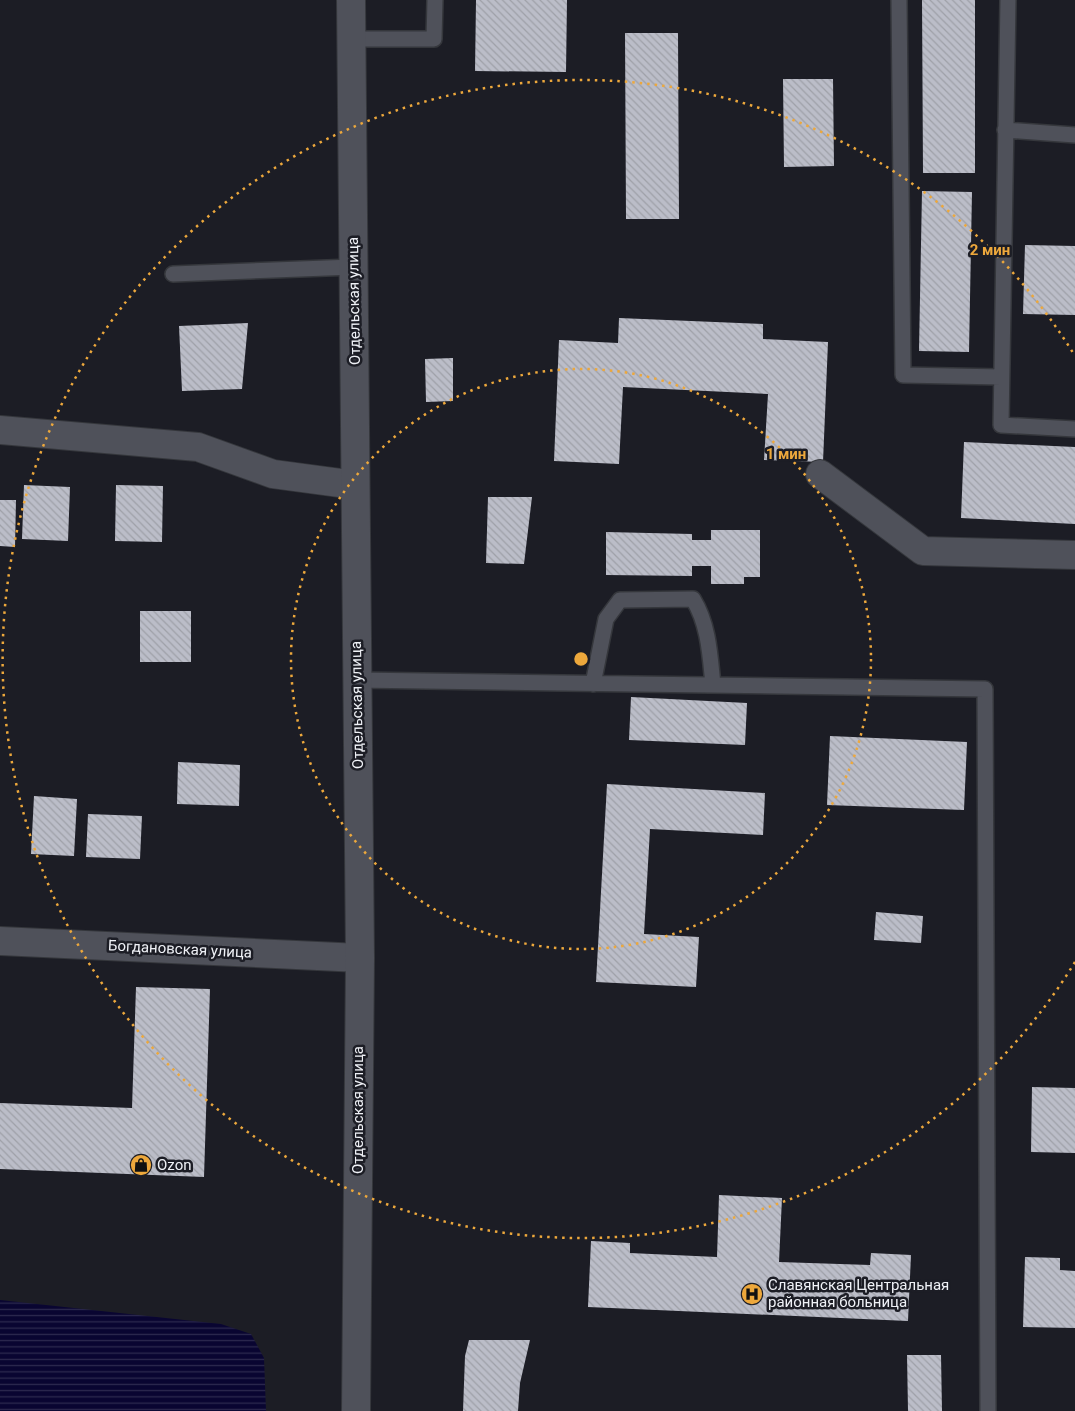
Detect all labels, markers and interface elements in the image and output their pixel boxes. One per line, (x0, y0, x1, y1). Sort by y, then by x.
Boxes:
street label: Отдельская улица (344, 237, 364, 365)
text: 2 мин (970, 241, 1010, 259)
text: 1 мин (766, 445, 806, 463)
street label: Отдельская улица (347, 641, 367, 769)
centre of rings (572, 650, 590, 668)
street label: Богдановская улица (108, 936, 252, 962)
street label: Отдельская улица (349, 1046, 367, 1174)
shop icon: Ozon (129, 1153, 153, 1177)
place label: Ozon (157, 1156, 191, 1174)
place label: Славянская Центральная районная больница (768, 1276, 949, 1311)
hospital icon: Славянская Центральная районная больница (740, 1282, 764, 1306)

